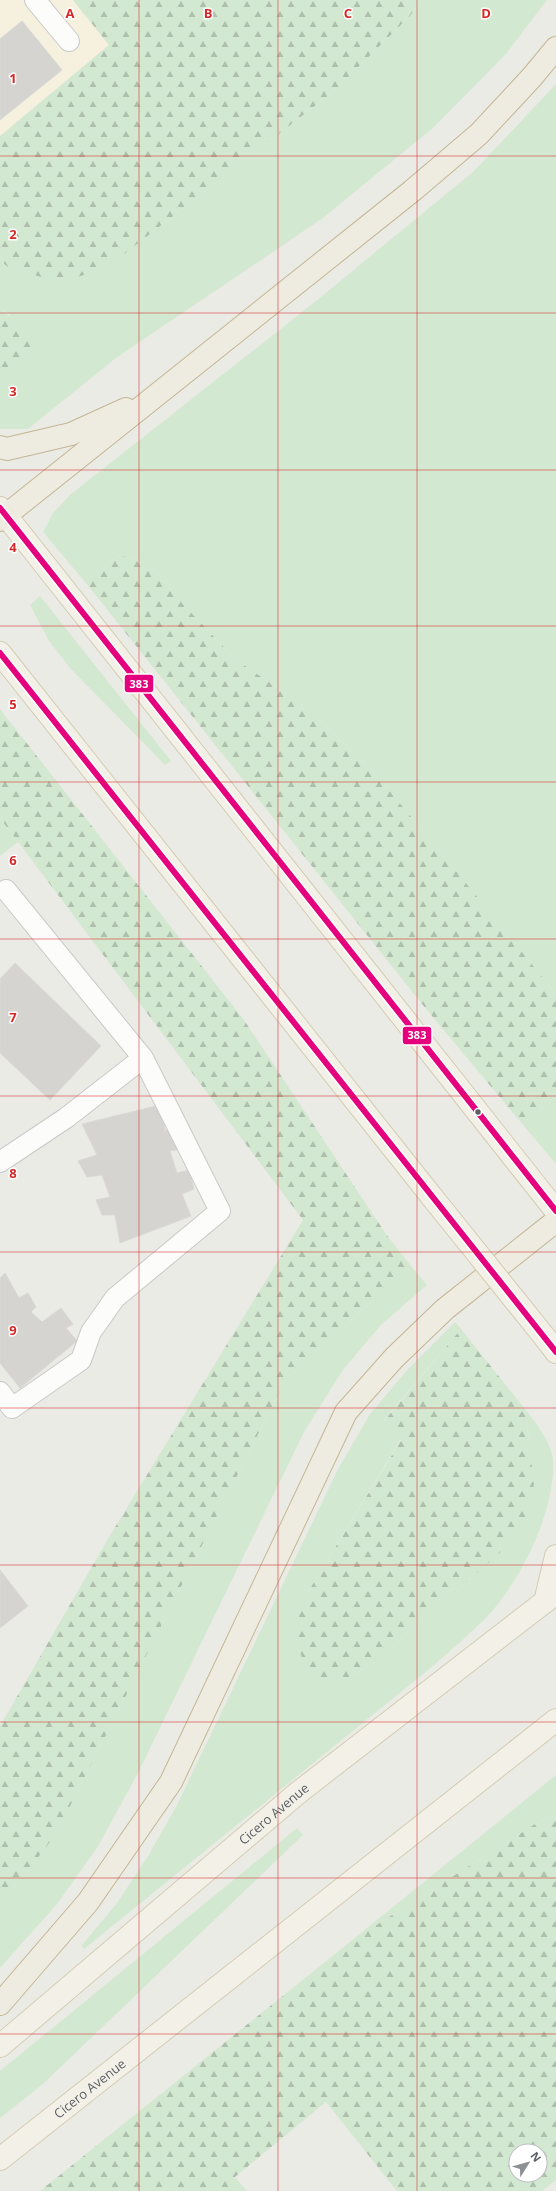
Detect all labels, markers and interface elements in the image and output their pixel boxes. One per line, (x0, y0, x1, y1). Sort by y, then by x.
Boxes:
text: A (66, 4, 75, 22)
text: B (204, 4, 213, 22)
text: C (344, 4, 352, 22)
text: D (481, 4, 491, 22)
text: 1 (9, 69, 17, 87)
text: 2 (9, 225, 17, 243)
text: 3 (9, 382, 17, 400)
text: 4 (9, 538, 17, 556)
line badge: 383 (124, 674, 154, 693)
text: 383 (130, 676, 148, 691)
text: 5 (9, 695, 17, 713)
text: 6 (9, 851, 17, 869)
text: 7 (9, 1008, 17, 1026)
line badge: 383 (402, 1026, 432, 1045)
text: 383 (408, 1027, 426, 1042)
unlabelled marker (473, 1107, 483, 1117)
text: 8 (9, 1164, 17, 1182)
text: 9 (9, 1321, 17, 1339)
street label: Cicero Avenue (235, 1779, 313, 1849)
street label: Cicero Avenue (50, 2054, 129, 2122)
north arrow (508, 2143, 548, 2183)
text: N (528, 2149, 545, 2165)

